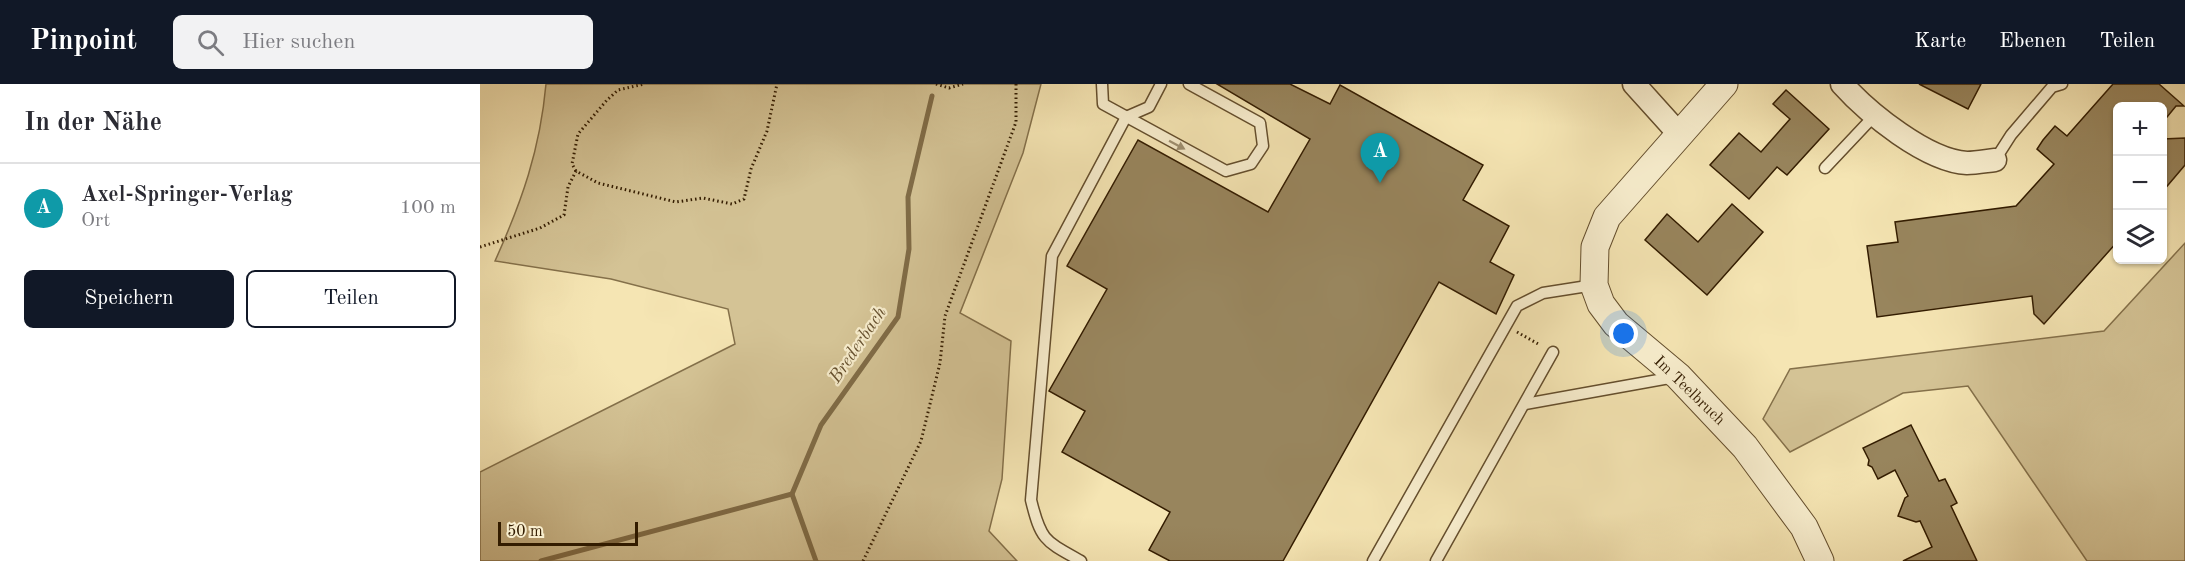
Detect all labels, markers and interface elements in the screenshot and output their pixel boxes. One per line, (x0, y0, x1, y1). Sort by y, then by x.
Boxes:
search box (173, 15, 593, 69)
icon: search (194, 26, 227, 59)
text: Pinpoint (30, 28, 137, 56)
text: Hier suchen (242, 31, 355, 53)
text: Karte (1914, 31, 1966, 52)
text: Ebenen (1999, 31, 2066, 52)
text: Teilen (2099, 31, 2155, 52)
map controls (2113, 102, 2167, 264)
button: + (2113, 102, 2167, 156)
text: In der Nähe (24, 110, 162, 136)
pin: A (1360, 134, 1400, 183)
one-way arrow (1169, 140, 1186, 150)
button: − (2113, 156, 2167, 210)
text: Axel-Springer-Verlag (81, 184, 293, 206)
text: A (36, 198, 51, 218)
text: 100 m (400, 198, 456, 218)
button: layers (2113, 210, 2167, 264)
text: Ort (81, 211, 110, 231)
button: Speichern (24, 270, 234, 328)
button: Teilen (246, 270, 456, 328)
water label: Brederbach (826, 304, 890, 387)
your location (1609, 319, 1638, 348)
street label: Im Teelbruch (1650, 353, 1728, 429)
scale bar (498, 519, 638, 546)
text: 50 m (507, 524, 543, 540)

